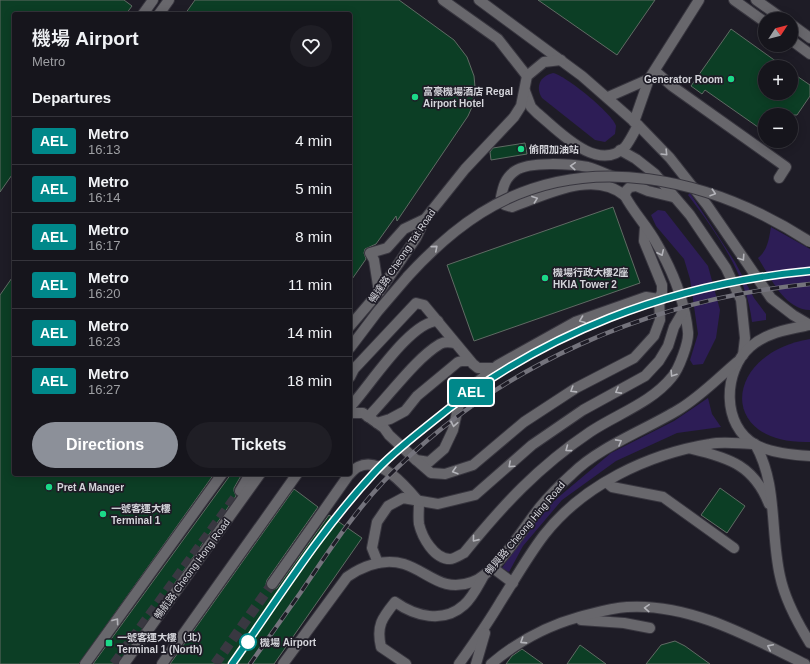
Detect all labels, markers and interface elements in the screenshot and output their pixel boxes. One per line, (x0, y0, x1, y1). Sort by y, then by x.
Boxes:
north arrow (758, 12, 798, 52)
map controls (758, 12, 798, 148)
button: heart (290, 25, 332, 67)
text: 機場 Airport (32, 28, 139, 49)
text: Metro (32, 54, 65, 69)
button: + (758, 60, 798, 100)
place label: Generator Room (644, 74, 723, 85)
marker: Generator Room (726, 74, 736, 84)
place label: 富豪機場酒店 Regal Airport Hotel (423, 86, 513, 109)
text: Departures (32, 89, 111, 106)
marker: 富豪機場酒店 Regal Airport Hotel (410, 92, 420, 102)
button: − (758, 108, 798, 148)
text: Metro (88, 125, 129, 142)
text: 4 min (295, 132, 332, 149)
text: AEL (40, 133, 68, 149)
text: 16:13 (88, 142, 121, 157)
marker: 偷閒加油站 (516, 144, 526, 154)
place label: 偷閒加油站 (529, 144, 579, 155)
one-way arrow (660, 148, 668, 156)
one-way arrow (570, 161, 576, 170)
text: Metro (88, 173, 129, 190)
text: 5 min (295, 180, 332, 197)
text: AEL (40, 181, 68, 197)
one-way arrow (709, 189, 716, 197)
text: 16:14 (88, 190, 121, 205)
one-way arrow (531, 196, 538, 204)
street label: 暢達路 Cheong Tat Road (367, 207, 437, 305)
text: Metro (88, 221, 129, 238)
text: 8 min (295, 228, 332, 245)
text: AEL (40, 229, 68, 245)
text: 16:17 (88, 238, 121, 253)
one-way arrow (431, 246, 438, 253)
one-way arrow (656, 248, 664, 256)
one-way arrow (737, 253, 744, 260)
place label: 機場行政大樓2座 HKIA Tower 2 (552, 267, 629, 290)
text: Metro (88, 269, 129, 286)
marker: 機場行政大樓2座 HKIA Tower 2 (540, 273, 550, 283)
text: 11 min (288, 276, 332, 293)
text: AEL (40, 277, 68, 293)
text: 16:20 (88, 286, 121, 301)
one-way arrow (578, 315, 585, 323)
text: Metro (88, 317, 129, 334)
text: 14 min (287, 324, 332, 341)
text: AEL (40, 325, 68, 341)
text: 16:23 (88, 334, 121, 349)
text: Metro (88, 365, 129, 382)
one-way arrow (671, 370, 678, 377)
text: 18 min (287, 372, 332, 389)
text: AEL (40, 373, 68, 389)
line badge: AEL (448, 379, 494, 405)
text: 16:27 (88, 382, 121, 397)
text: AEL (457, 384, 485, 400)
one-way arrow (570, 385, 577, 393)
one-way arrow (615, 386, 622, 394)
one-way arrow (451, 421, 459, 427)
button: Directions (32, 422, 178, 468)
button: Tickets (186, 422, 332, 468)
one-way arrow (615, 440, 622, 447)
one-way arrow (565, 444, 572, 451)
one-way arrow (508, 460, 516, 467)
one-way arrow (452, 467, 458, 475)
street label: 暢興路 Cheong Hing Road (483, 479, 567, 577)
marker: Pret A Manger (44, 482, 54, 492)
place label: Pret A Manger (57, 482, 124, 493)
place label: 一號客運大樓 Terminal 1 (111, 503, 171, 526)
marker: 一號客運大樓 Terminal 1 (98, 509, 108, 519)
street label: 暢航路 Cheong Hong Road (152, 517, 232, 621)
one-way arrow (473, 534, 480, 542)
one-way arrow (644, 604, 650, 613)
one-way arrow (111, 618, 119, 625)
place label: 一號客運大樓（北） Terminal 1 (North) (117, 632, 207, 655)
marker: 機場 Airport (239, 633, 257, 651)
one-way arrow (520, 636, 527, 644)
place label: 機場 Airport (259, 637, 317, 648)
marker: 一號客運大樓（北） Terminal 1 (North) (104, 638, 114, 648)
one-way arrow (766, 644, 774, 651)

